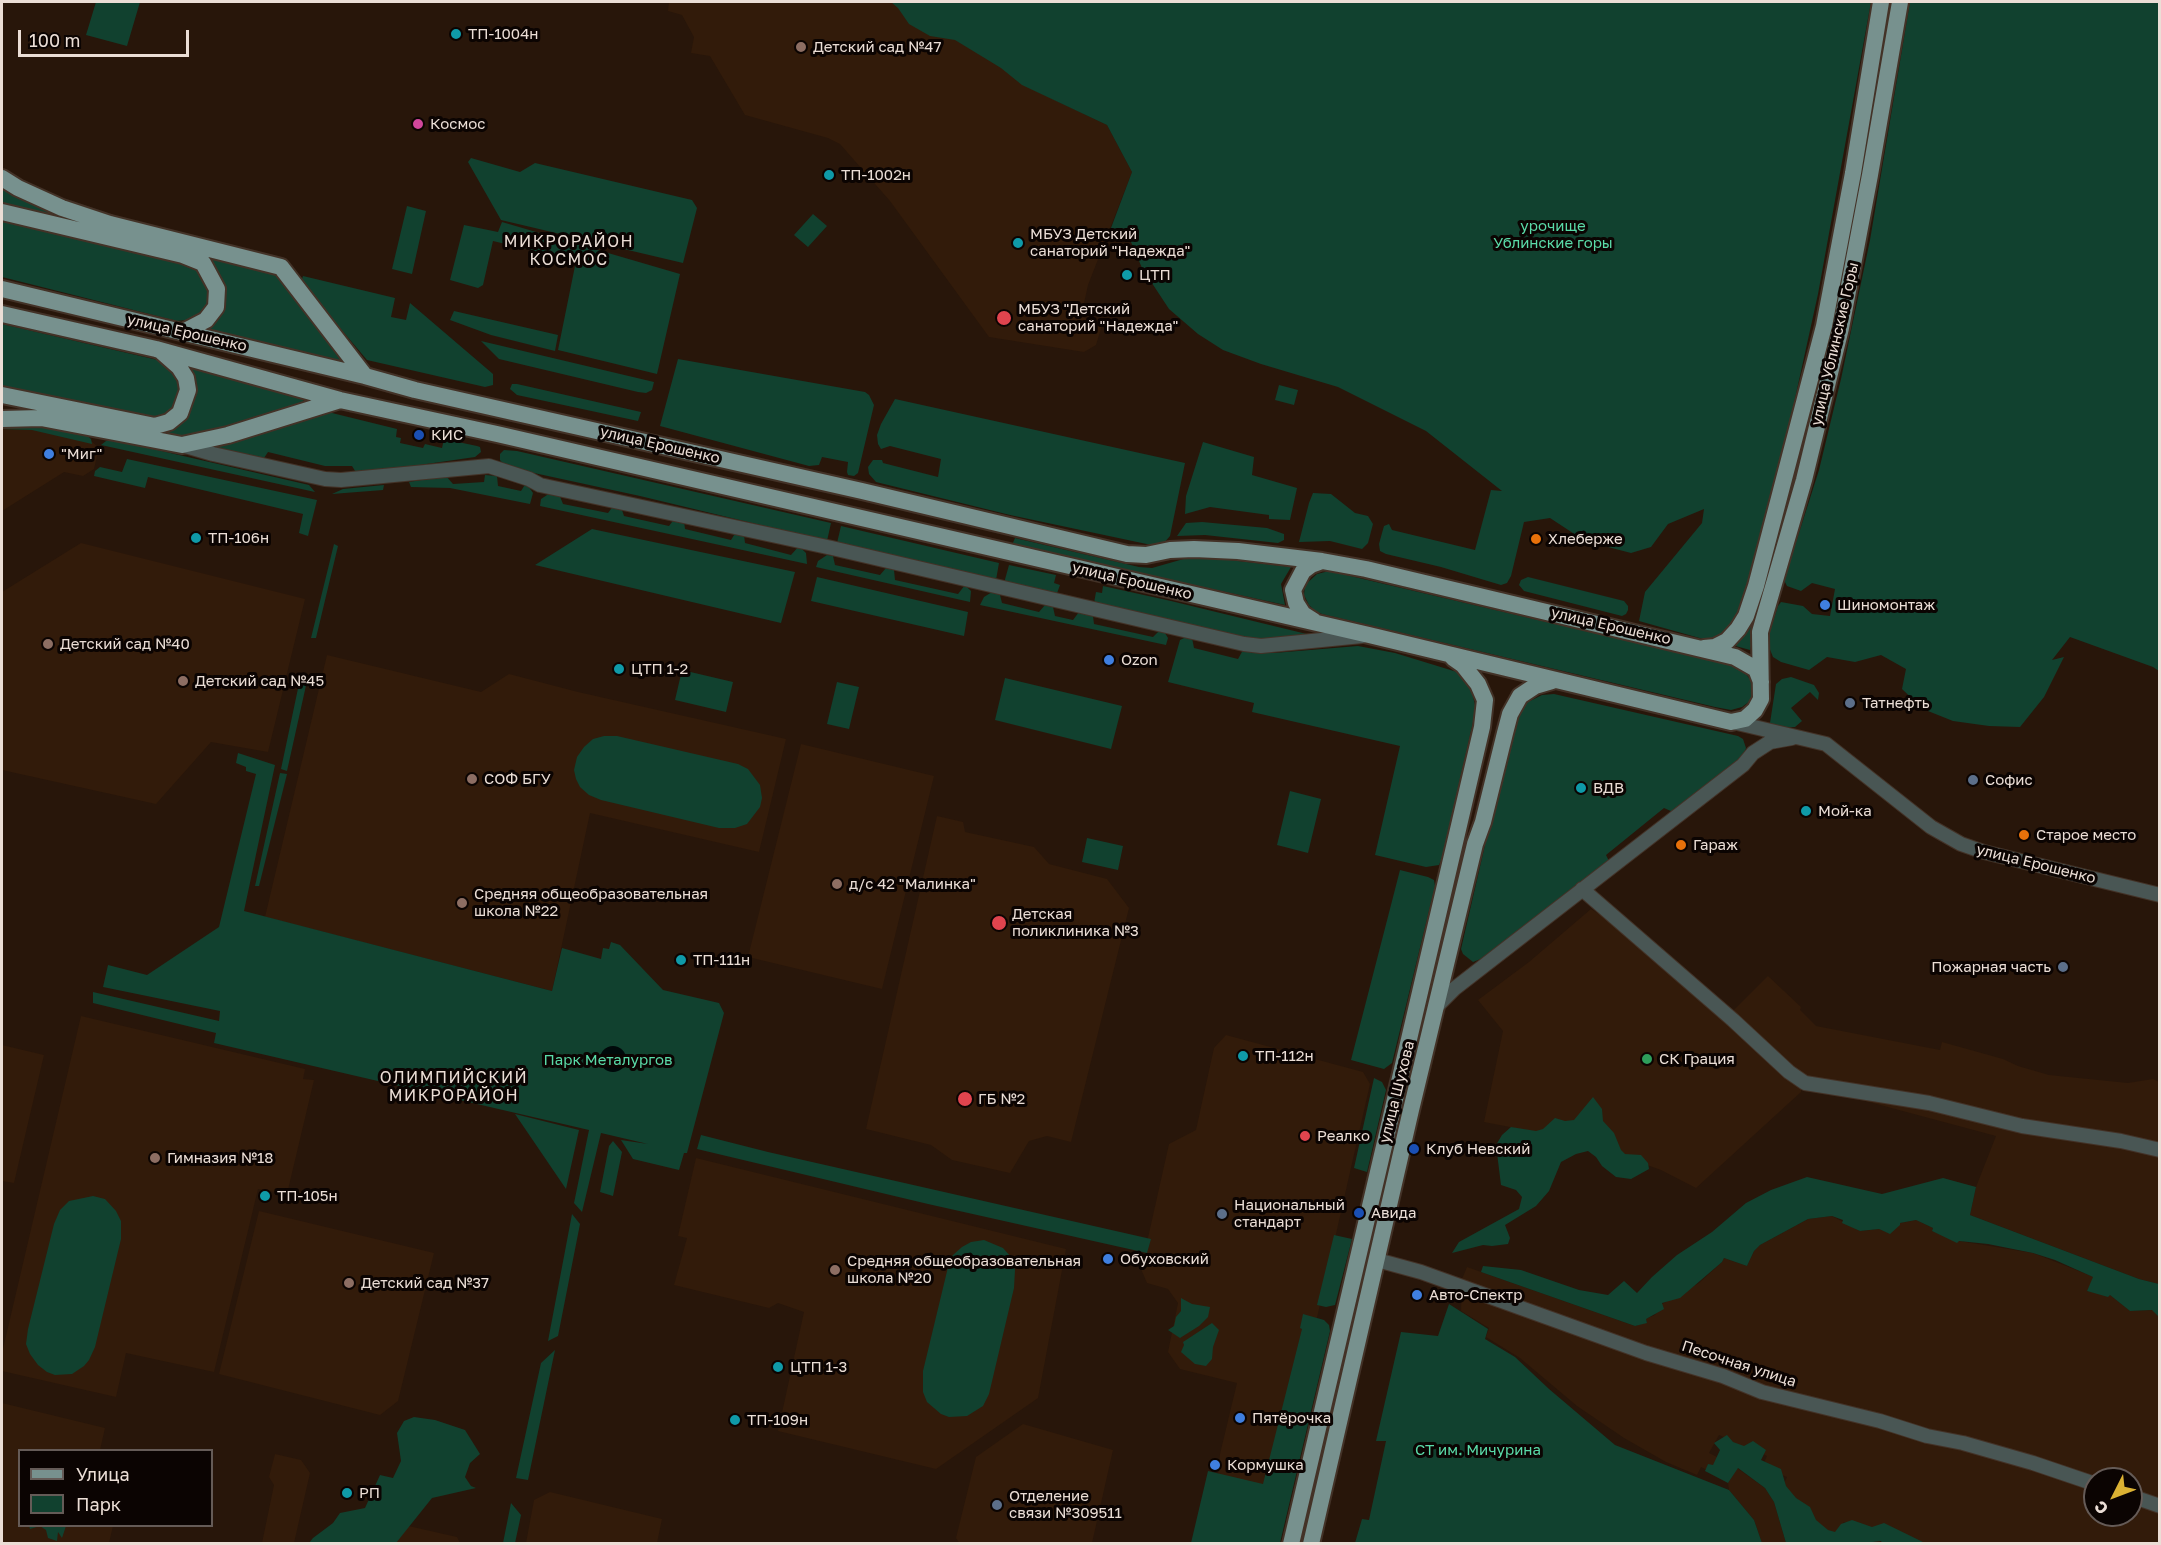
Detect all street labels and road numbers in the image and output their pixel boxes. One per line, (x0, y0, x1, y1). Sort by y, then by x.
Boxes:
street label: улица Ублинские Горы (1807, 260, 1863, 428)
street label: улица Ерошенко (125, 310, 249, 356)
street label: улица Ерошенко (598, 422, 722, 468)
street label: улица Ерошенко (1070, 558, 1194, 604)
street label: улица Ерошенко (1549, 603, 1673, 649)
street label: улица Ерошенко (1974, 840, 2098, 888)
street label: улица Шухова (1376, 1039, 1418, 1145)
street label: Песочная улица (1679, 1337, 1799, 1391)

